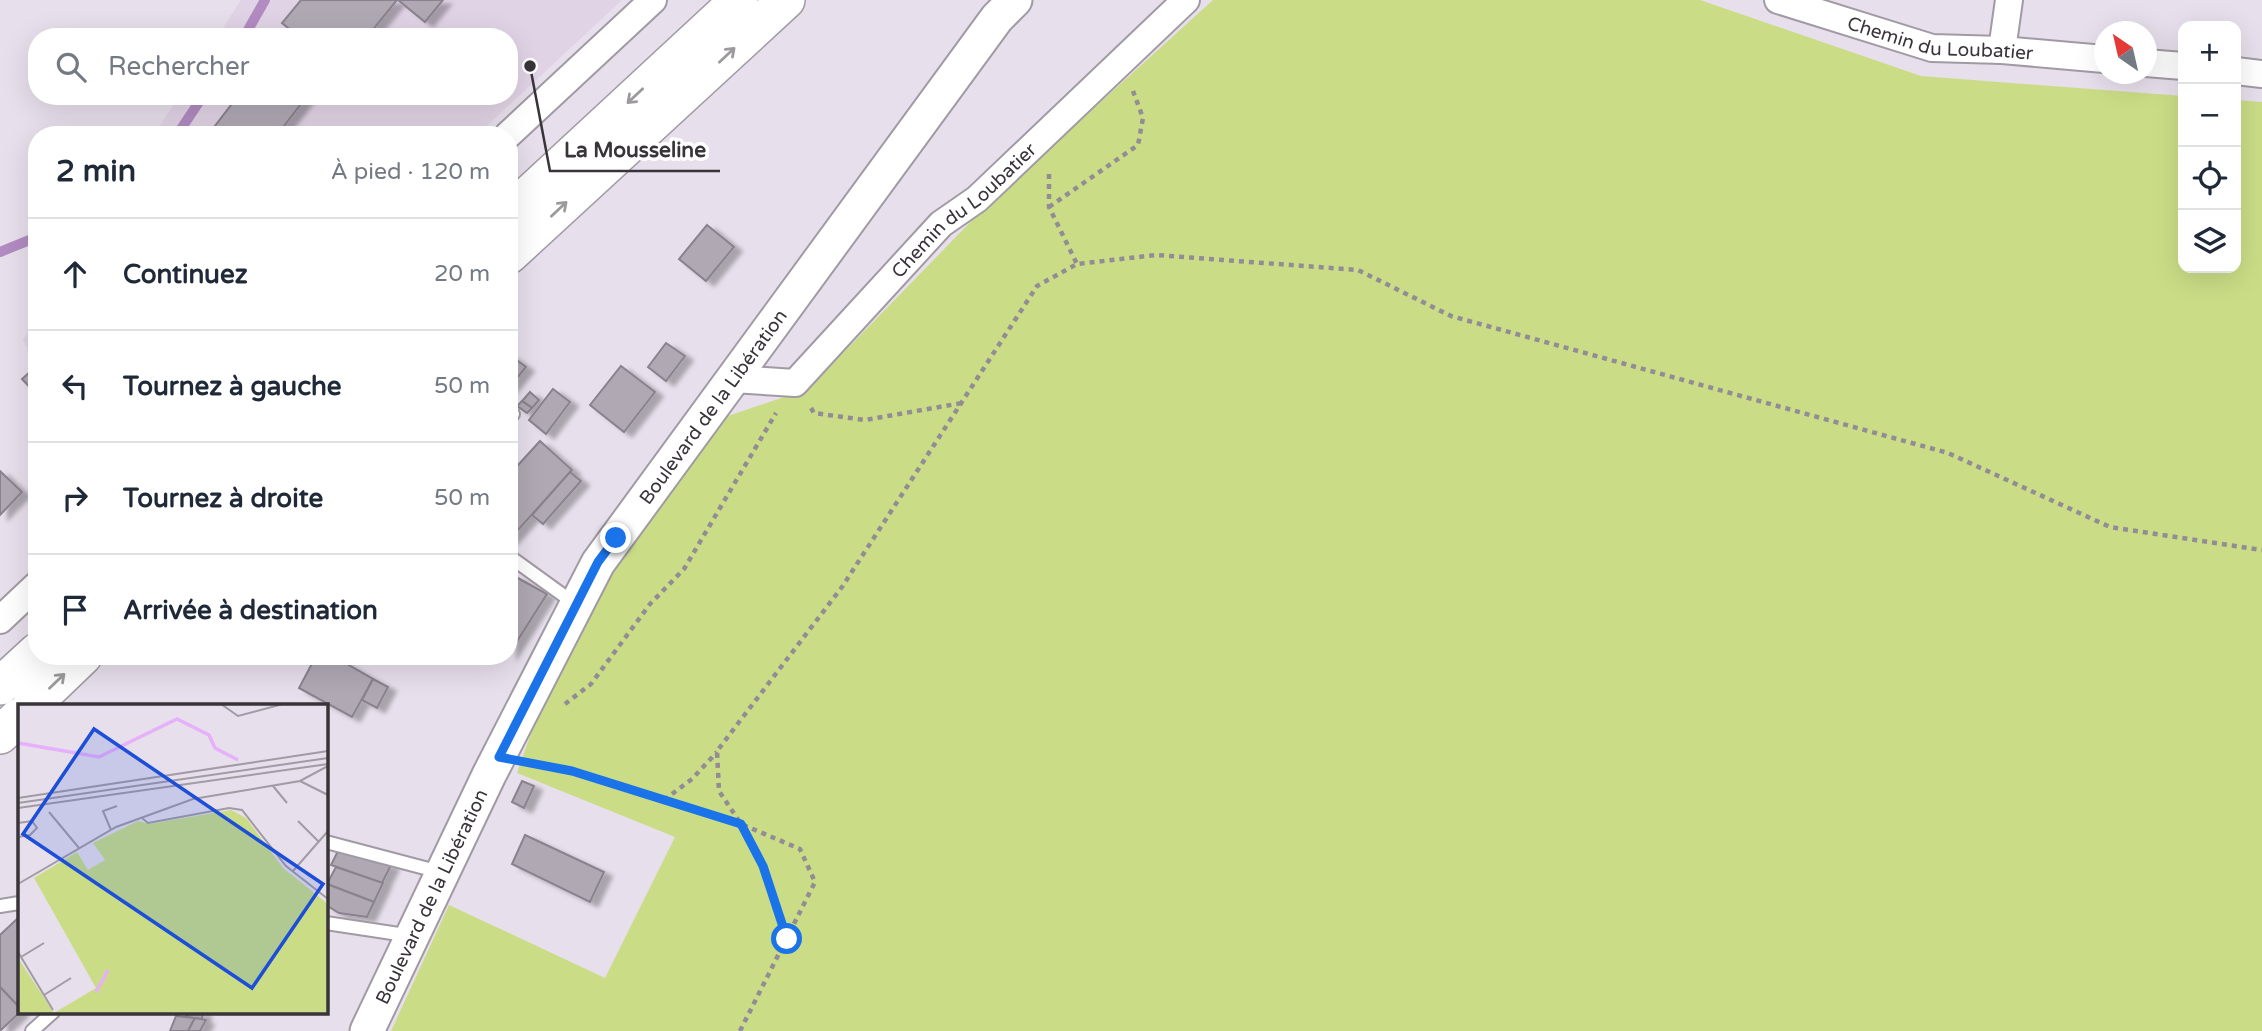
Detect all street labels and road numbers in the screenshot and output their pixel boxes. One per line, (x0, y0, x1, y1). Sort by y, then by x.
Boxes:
street label: Chemin du Loubatier (1844, 12, 2035, 65)
street label: Chemin du Loubatier (887, 138, 1041, 283)
street label: Boulevard de la Libération (635, 305, 792, 509)
street label: Boulevard de la Libération (371, 786, 493, 1008)

